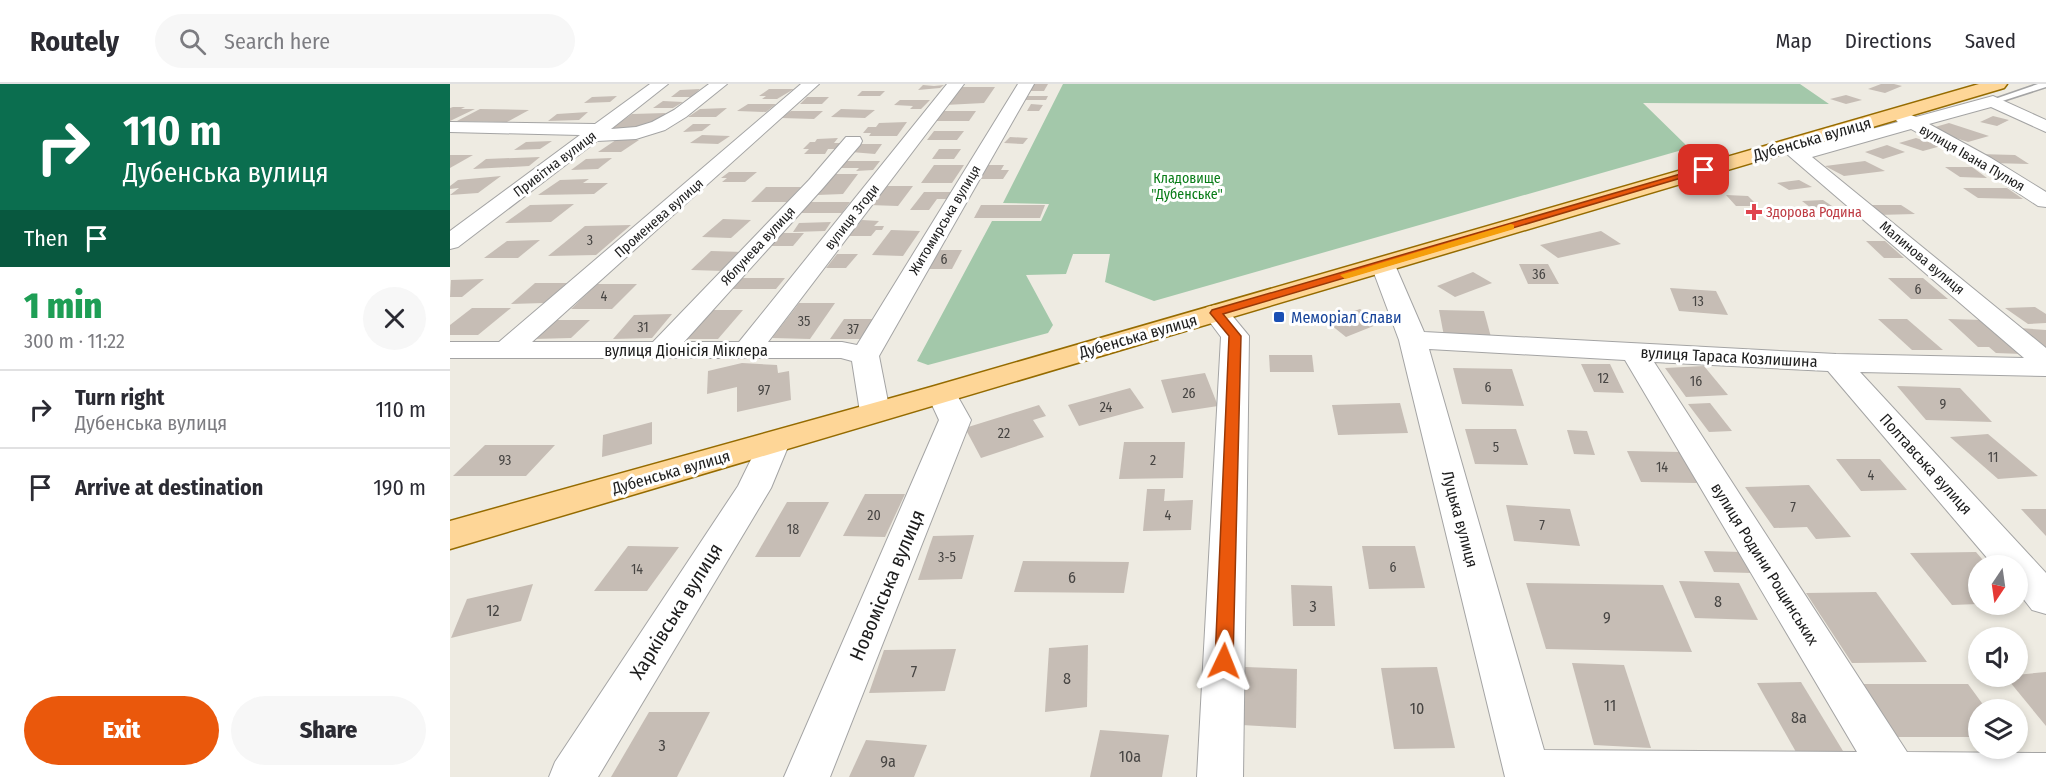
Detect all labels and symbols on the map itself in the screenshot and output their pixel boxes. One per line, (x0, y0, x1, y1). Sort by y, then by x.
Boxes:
street label: Дубенська вулиця (1750, 113, 1873, 165)
street label: вулиця Івана Пулюя (1916, 121, 2028, 195)
street label: Привітна вулиця (510, 127, 600, 201)
pin (1678, 144, 1729, 195)
street label: Житомирська вулиця (906, 162, 984, 278)
park label: Кладовище "Дубенське" (1151, 170, 1223, 203)
street label: Променева вулиця (611, 175, 707, 261)
street label: вулиця Згоди (821, 181, 883, 253)
street label: Яблунева вулиця (717, 203, 799, 289)
place label: Здорова Родина (1766, 204, 1862, 221)
marker: Здорова Родина (1747, 205, 1761, 219)
street label: Малинова вулиця (1876, 218, 1968, 298)
house number: 3 (587, 232, 593, 249)
house number: 6 (941, 251, 948, 268)
house number: 36 (1532, 266, 1546, 283)
house number: 6 (1915, 281, 1922, 298)
house number: 4 (601, 288, 608, 305)
house number: 13 (1692, 293, 1704, 310)
place label: Меморіал Слави (1291, 308, 1402, 327)
street label: Дубенська вулиця (1076, 310, 1199, 362)
marker: Меморіал Слави (1272, 310, 1286, 324)
house number: 35 (798, 313, 810, 330)
house number: 31 (637, 319, 649, 336)
house number: 37 (847, 321, 859, 338)
street label: вулиця Діонісія Міклера (604, 341, 768, 360)
street label: вулиця Тараса Козлишина (1640, 343, 1818, 371)
house number: 12 (1597, 370, 1609, 387)
house number: 16 (1690, 373, 1702, 390)
house number: 6 (1485, 379, 1492, 396)
house number: 97 (758, 382, 770, 399)
house number: 26 (1182, 385, 1196, 402)
house number: 9 (1940, 396, 1947, 413)
house number: 24 (1100, 399, 1113, 416)
street label: Полтавська вулиця (1876, 410, 1976, 518)
house number: 22 (998, 425, 1010, 442)
house number: 5 (1493, 439, 1499, 456)
street label: Дубенська вулиця (609, 446, 732, 498)
house number: 11 (1988, 449, 1998, 466)
house number: 93 (499, 452, 511, 469)
house number: 2 (1150, 452, 1156, 469)
house number: 14 (1656, 459, 1668, 476)
house number: 4 (1868, 467, 1875, 484)
street label: Луцька вулиця (1438, 469, 1482, 569)
street label: вулиця Родини Рощинських (1707, 479, 1823, 649)
house number: 7 (1790, 499, 1796, 516)
street label: Новоміська вулиця (844, 506, 930, 664)
house number: 20 (867, 507, 881, 524)
house number: 4 (1165, 507, 1172, 524)
house number: 7 (1539, 517, 1545, 534)
house number: 18 (787, 521, 799, 538)
street label: Харківська вулиця (625, 539, 727, 683)
house number: 3-5 (938, 549, 956, 566)
north arrow (1968, 555, 2028, 615)
house number: 6 (1390, 559, 1397, 576)
house number: 14 (631, 561, 643, 578)
house number: 6 (1068, 568, 1076, 587)
house number: 8 (1714, 592, 1722, 611)
house number: 3 (1309, 597, 1317, 616)
house number: 12 (486, 601, 500, 620)
house number: 9 (1603, 608, 1611, 627)
position arrow (1192, 629, 1256, 693)
house number: 7 (911, 662, 918, 681)
house number: 8 (1063, 669, 1071, 688)
house number: 11 (1604, 696, 1616, 715)
house number: 10 (1410, 699, 1424, 718)
house number: 8а (1791, 708, 1807, 727)
house number: 3 (658, 736, 666, 755)
house number: 10а (1119, 747, 1141, 766)
house number: 9а (880, 752, 896, 771)

